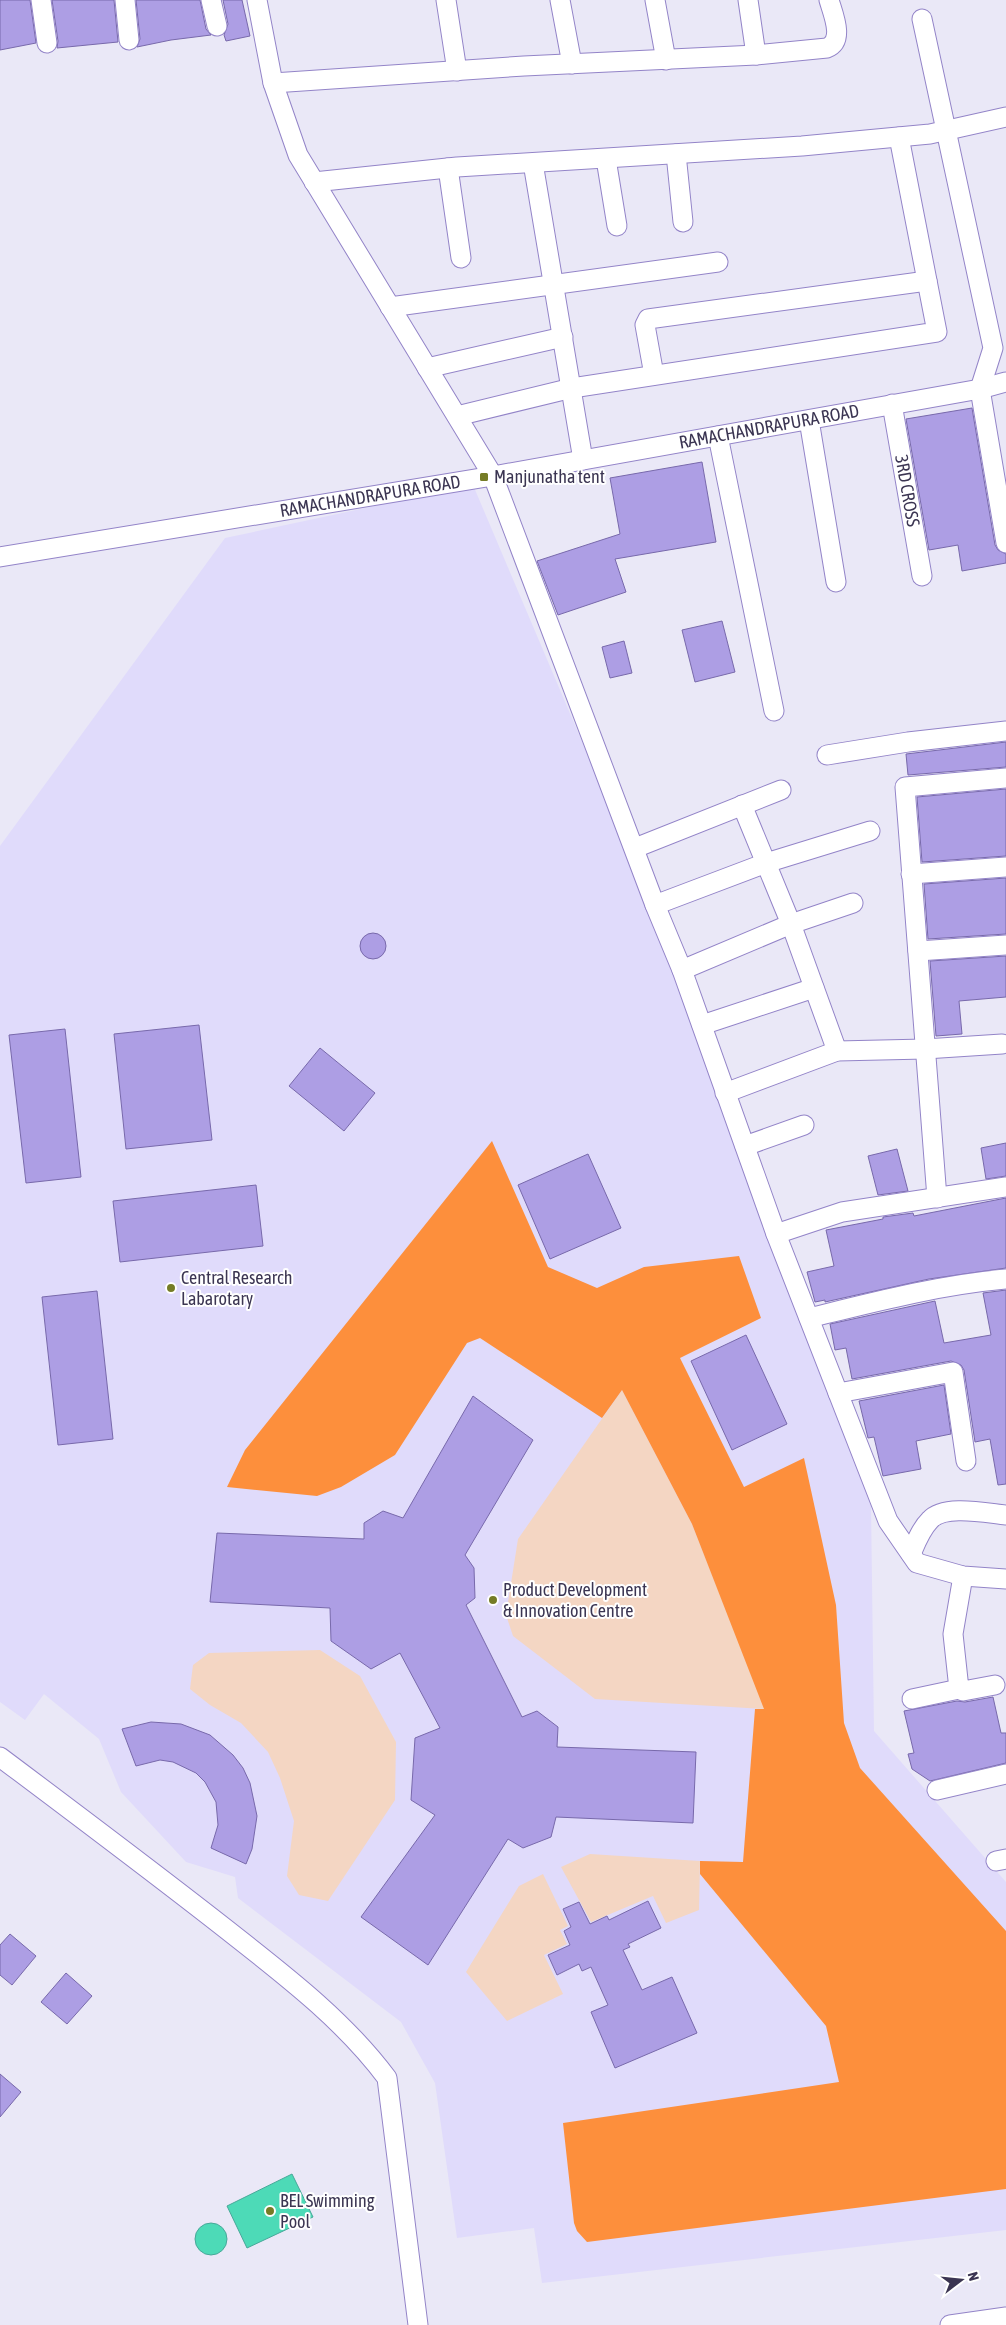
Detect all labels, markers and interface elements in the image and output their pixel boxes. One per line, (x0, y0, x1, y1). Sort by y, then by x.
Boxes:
street label: RAMACHANDRAPURA ROAD (677, 400, 861, 453)
street label: 3RD CROSS (891, 453, 924, 529)
place label: Manjunatha tent (494, 466, 605, 487)
street label: RAMACHANDRAPURA ROAD (278, 471, 462, 521)
marker: Manjunatha tent (478, 471, 490, 483)
place label: Central Research Labarotary (181, 1267, 293, 1309)
marker: Central Research Labarotary (165, 1282, 177, 1294)
place label: Product Development & Innovation Centre (503, 1579, 647, 1621)
marker: Product Development & Innovation Centre (487, 1594, 499, 1606)
place label: BEL Swimming Pool (280, 2190, 375, 2232)
marker: BEL Swimming Pool (264, 2205, 276, 2217)
north arrow (936, 2255, 986, 2305)
text: N (965, 2270, 982, 2283)

